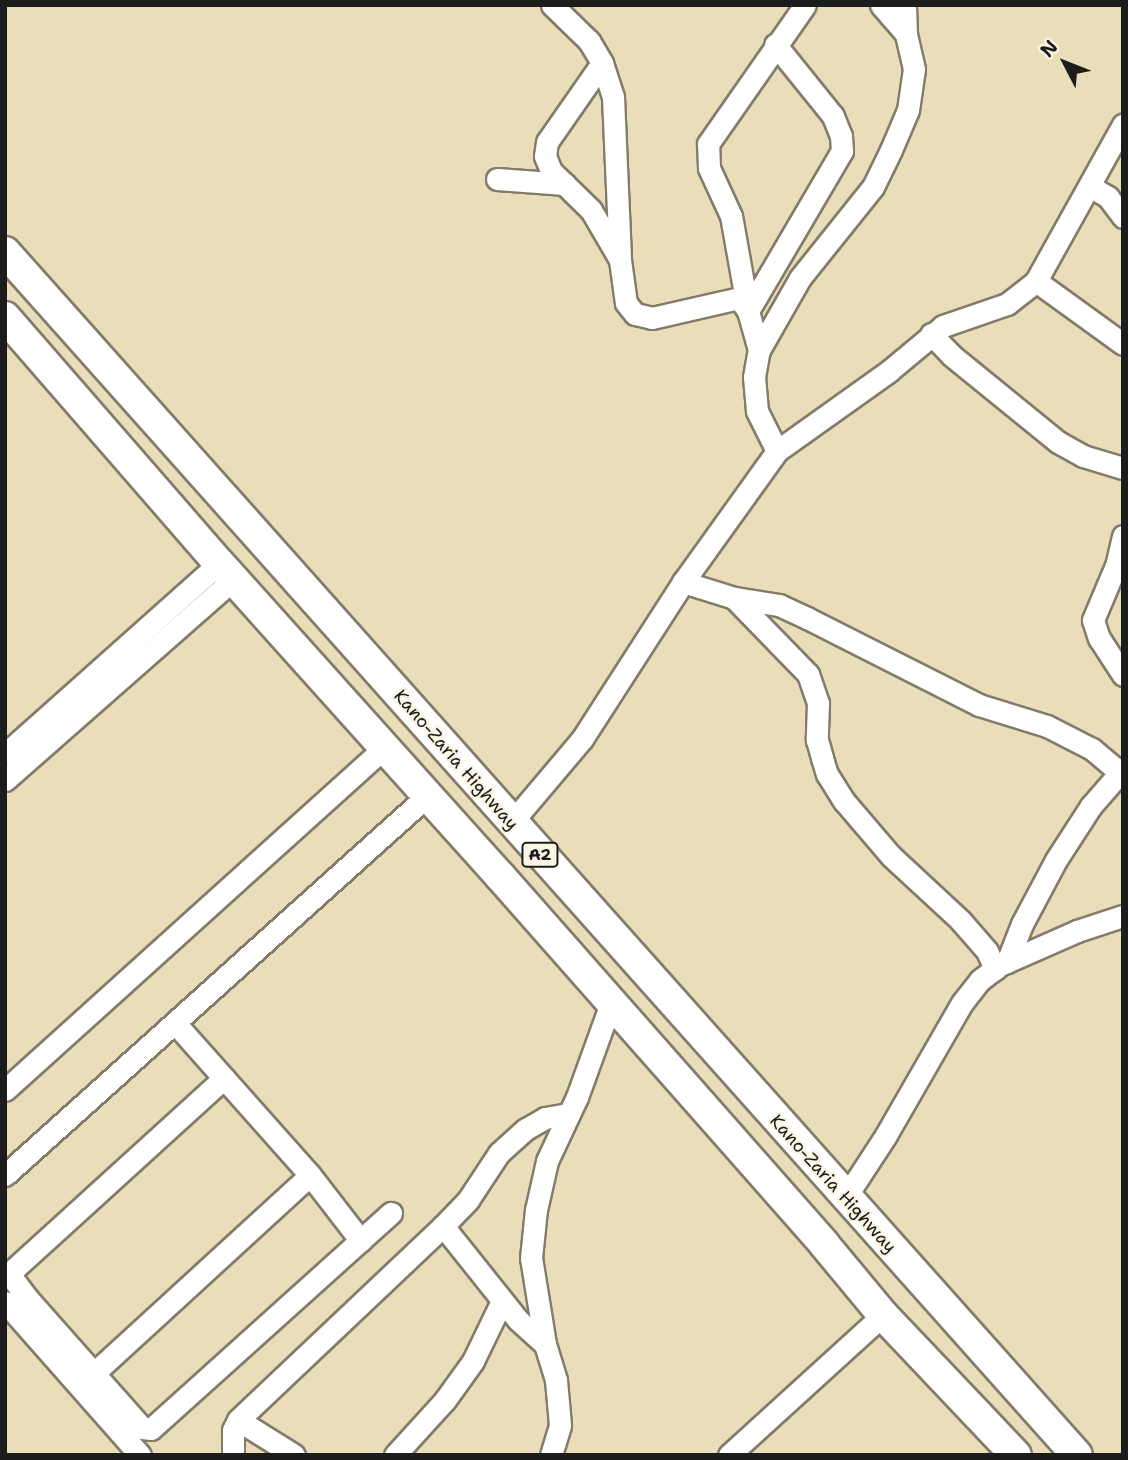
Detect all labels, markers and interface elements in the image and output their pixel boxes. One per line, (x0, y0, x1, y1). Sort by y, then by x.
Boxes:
north arrow (1030, 28, 1100, 98)
text: N (1035, 35, 1063, 63)
street label: Kano-Zaria Highway (389, 685, 523, 835)
road number: A2 (521, 842, 559, 868)
street label: Kano-Zaria Highway (765, 1110, 901, 1258)

